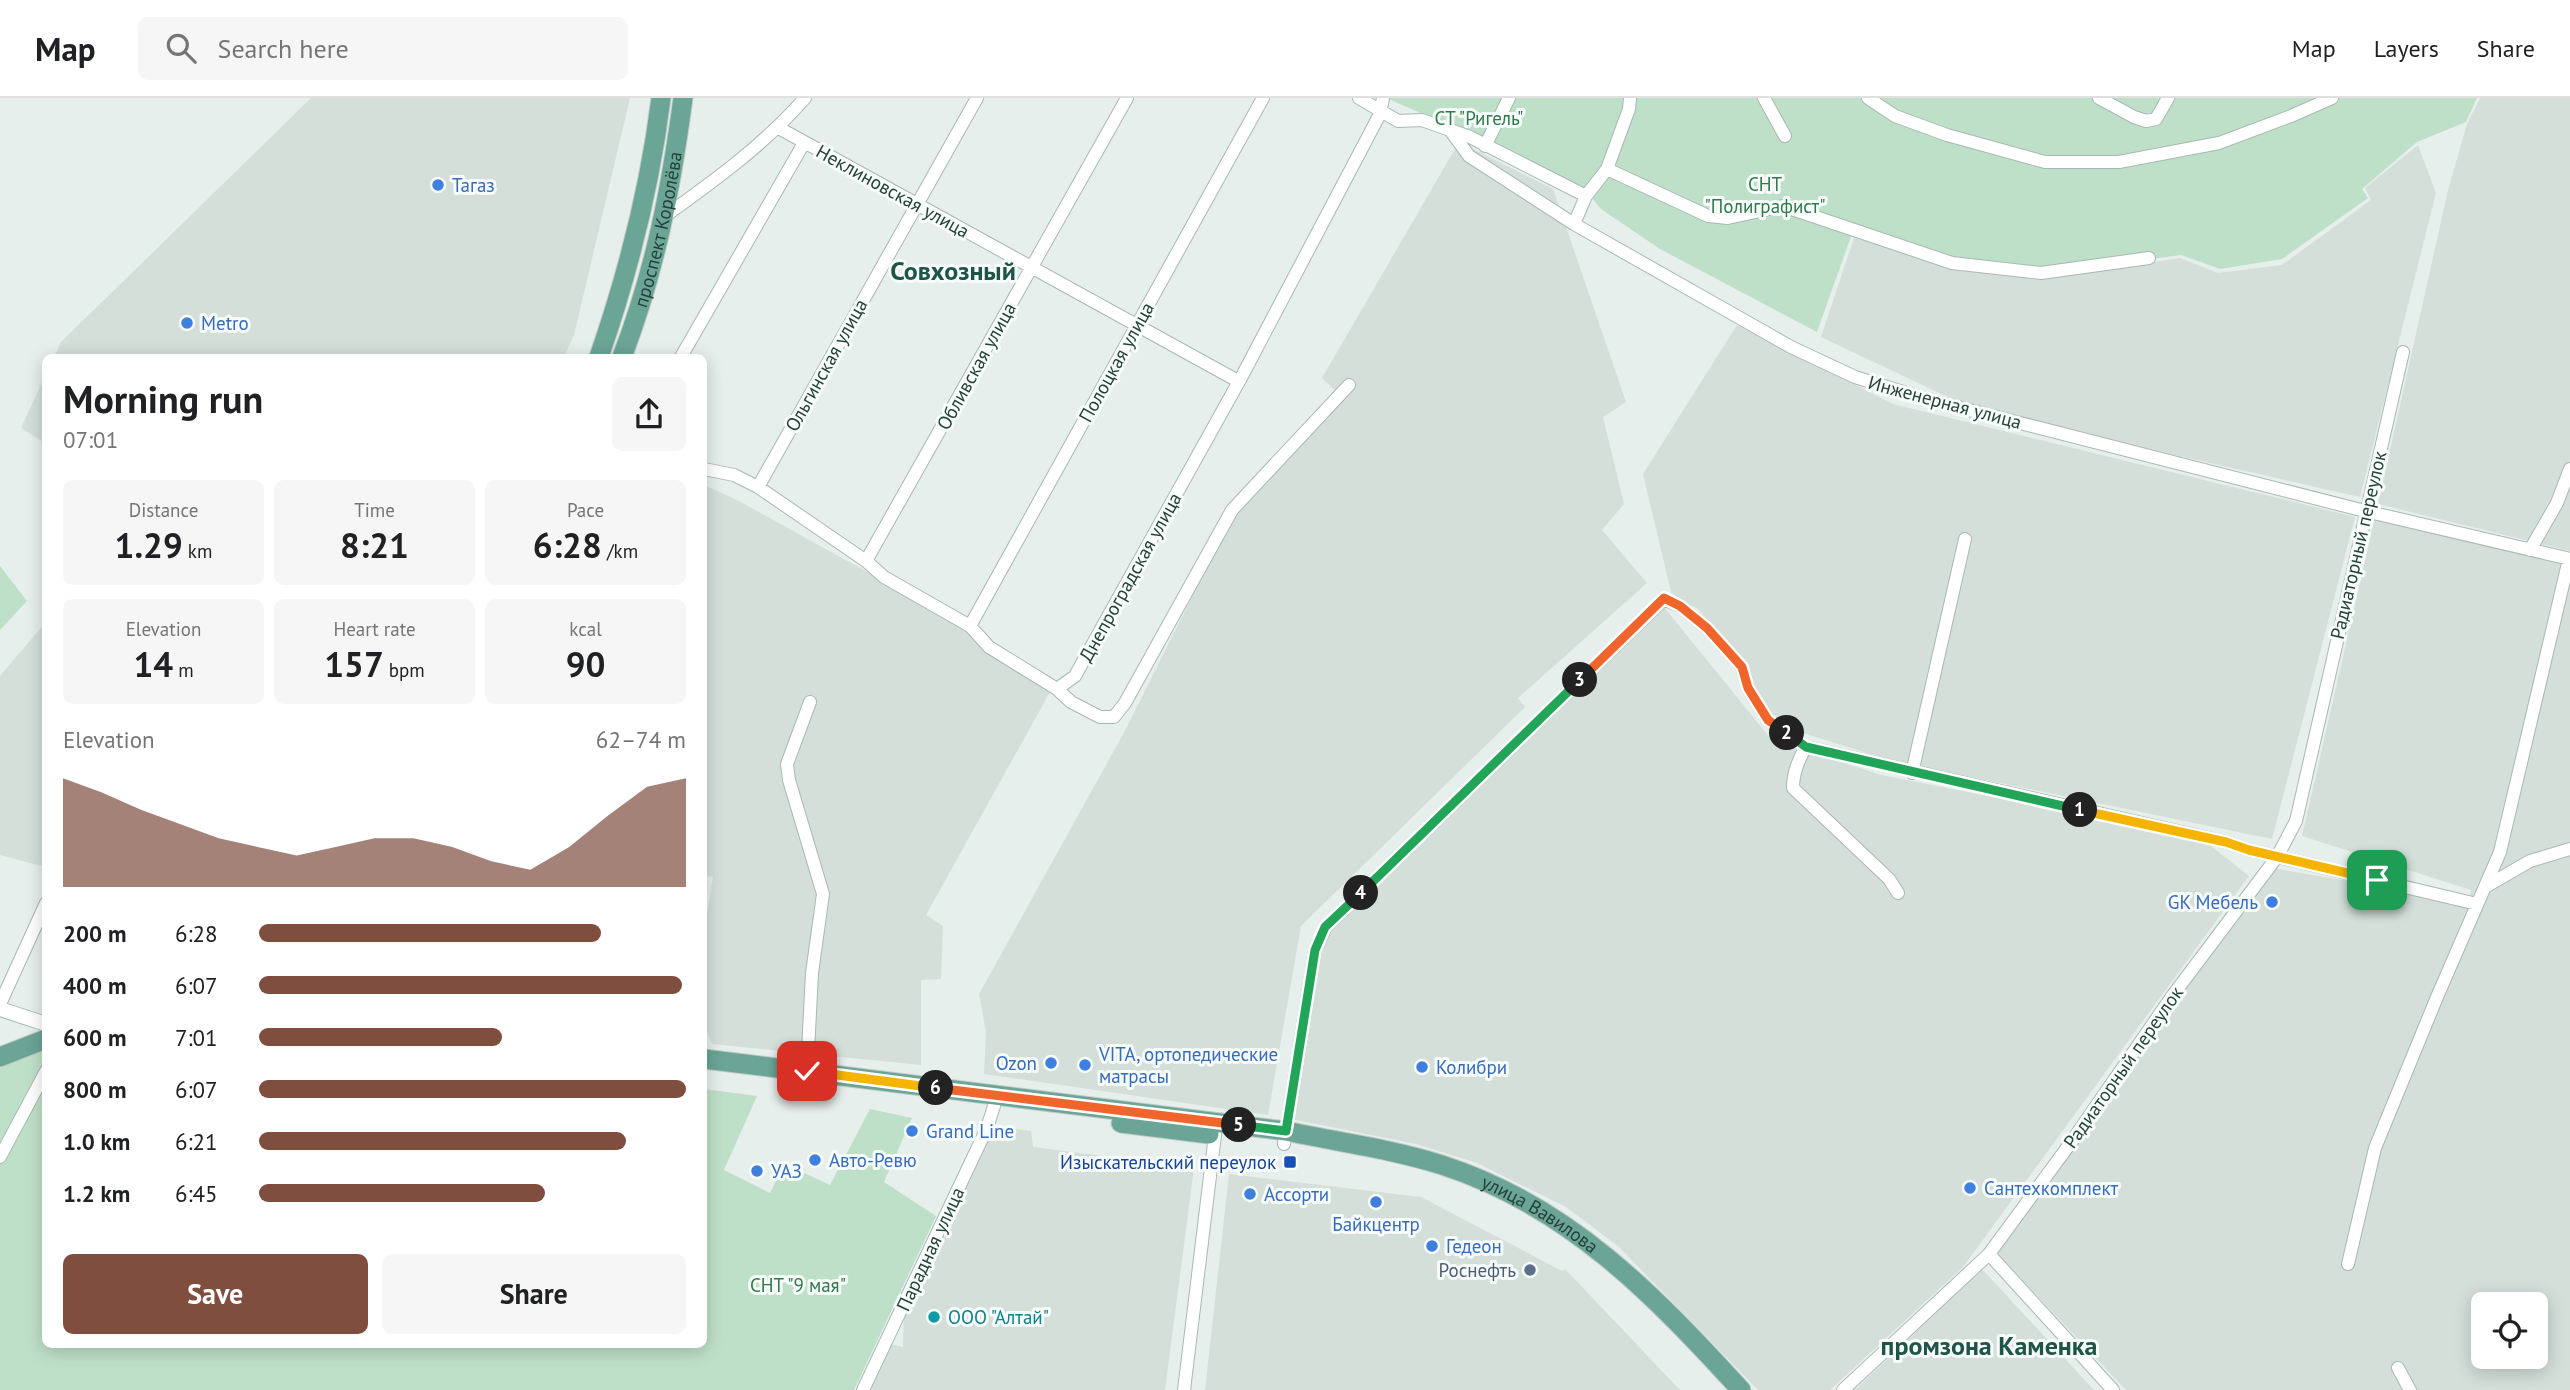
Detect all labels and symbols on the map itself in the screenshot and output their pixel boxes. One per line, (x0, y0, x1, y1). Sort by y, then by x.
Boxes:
park label: СТ "Ригель" (1435, 106, 1523, 130)
street label: Неклиновская улица (812, 139, 974, 243)
street label: проспект Королёва (628, 150, 687, 310)
park label: СНТ "Полиграфист" (1704, 172, 1826, 218)
place label: Тагаз (452, 173, 495, 197)
marker: Тагаз (430, 177, 446, 193)
district label: Совхозный (890, 254, 1016, 287)
street label: Ольгинская улица (780, 294, 872, 436)
street label: Обливская улица (931, 298, 1021, 434)
street label: Полоцкая улица (1073, 298, 1159, 426)
place label: Metro (201, 311, 249, 335)
marker: Metro (179, 315, 195, 331)
street label: Инженерная улица (1866, 370, 2024, 434)
street label: Радиаторный переулок (2325, 449, 2391, 641)
street label: Днепроградская улица (1074, 488, 1186, 666)
pin: 3 (1562, 662, 1598, 698)
pin: 2 (1770, 716, 1804, 750)
pin: 1 (2062, 792, 2098, 828)
pin (2347, 850, 2407, 910)
pin: 4 (1344, 876, 1378, 910)
place label: GK Мебель (2168, 890, 2258, 914)
marker: GK Мебель (2264, 894, 2280, 910)
street label: Радиаторный переулок (2058, 981, 2188, 1153)
pin (777, 1041, 837, 1101)
place label: VITA, ортопедические матрасы (1098, 1042, 1278, 1088)
place label: Ozon (996, 1051, 1037, 1075)
marker: Ozon (1043, 1055, 1059, 1071)
place label: Колибри (1436, 1055, 1507, 1079)
marker: VITA, ортопедические матрасы (1077, 1057, 1093, 1073)
marker: Колибри (1414, 1059, 1430, 1075)
pin: 6 (918, 1070, 954, 1105)
pin: 5 (1222, 1108, 1256, 1142)
place label: Grand Line (926, 1119, 1014, 1143)
marker: Grand Line (904, 1123, 920, 1139)
place label: Авто-Ревю (829, 1148, 917, 1172)
place label: Изыскательский переулок (1060, 1150, 1276, 1174)
marker: Авто-Ревю (807, 1152, 823, 1168)
marker: Изыскательский переулок (1282, 1154, 1298, 1170)
place label: УАЗ (771, 1159, 802, 1183)
marker: УАЗ (749, 1163, 765, 1179)
street label: улица Вавилова (1478, 1169, 1603, 1258)
place label: Сантехкомплект (1984, 1176, 2119, 1200)
marker: Сантехкомплект (1962, 1180, 1978, 1196)
place label: Ассорти (1264, 1182, 1329, 1206)
street label: Парадная улица (891, 1183, 969, 1315)
marker: Ассорти (1242, 1186, 1258, 1202)
marker: Байкцентр (1368, 1194, 1384, 1210)
place label: Байкцентр (1332, 1212, 1420, 1236)
place label: Гедеон (1446, 1234, 1502, 1258)
marker: Гедеон (1424, 1238, 1440, 1254)
place label: Роснефть (1439, 1258, 1516, 1282)
marker: Роснефть (1522, 1262, 1538, 1278)
park label: СНТ "9 мая" (750, 1273, 846, 1297)
place label: ООО "Алтай" (948, 1305, 1049, 1329)
marker: ООО "Алтай" (926, 1309, 942, 1325)
district label: промзона Каменка (1881, 1329, 2097, 1362)

